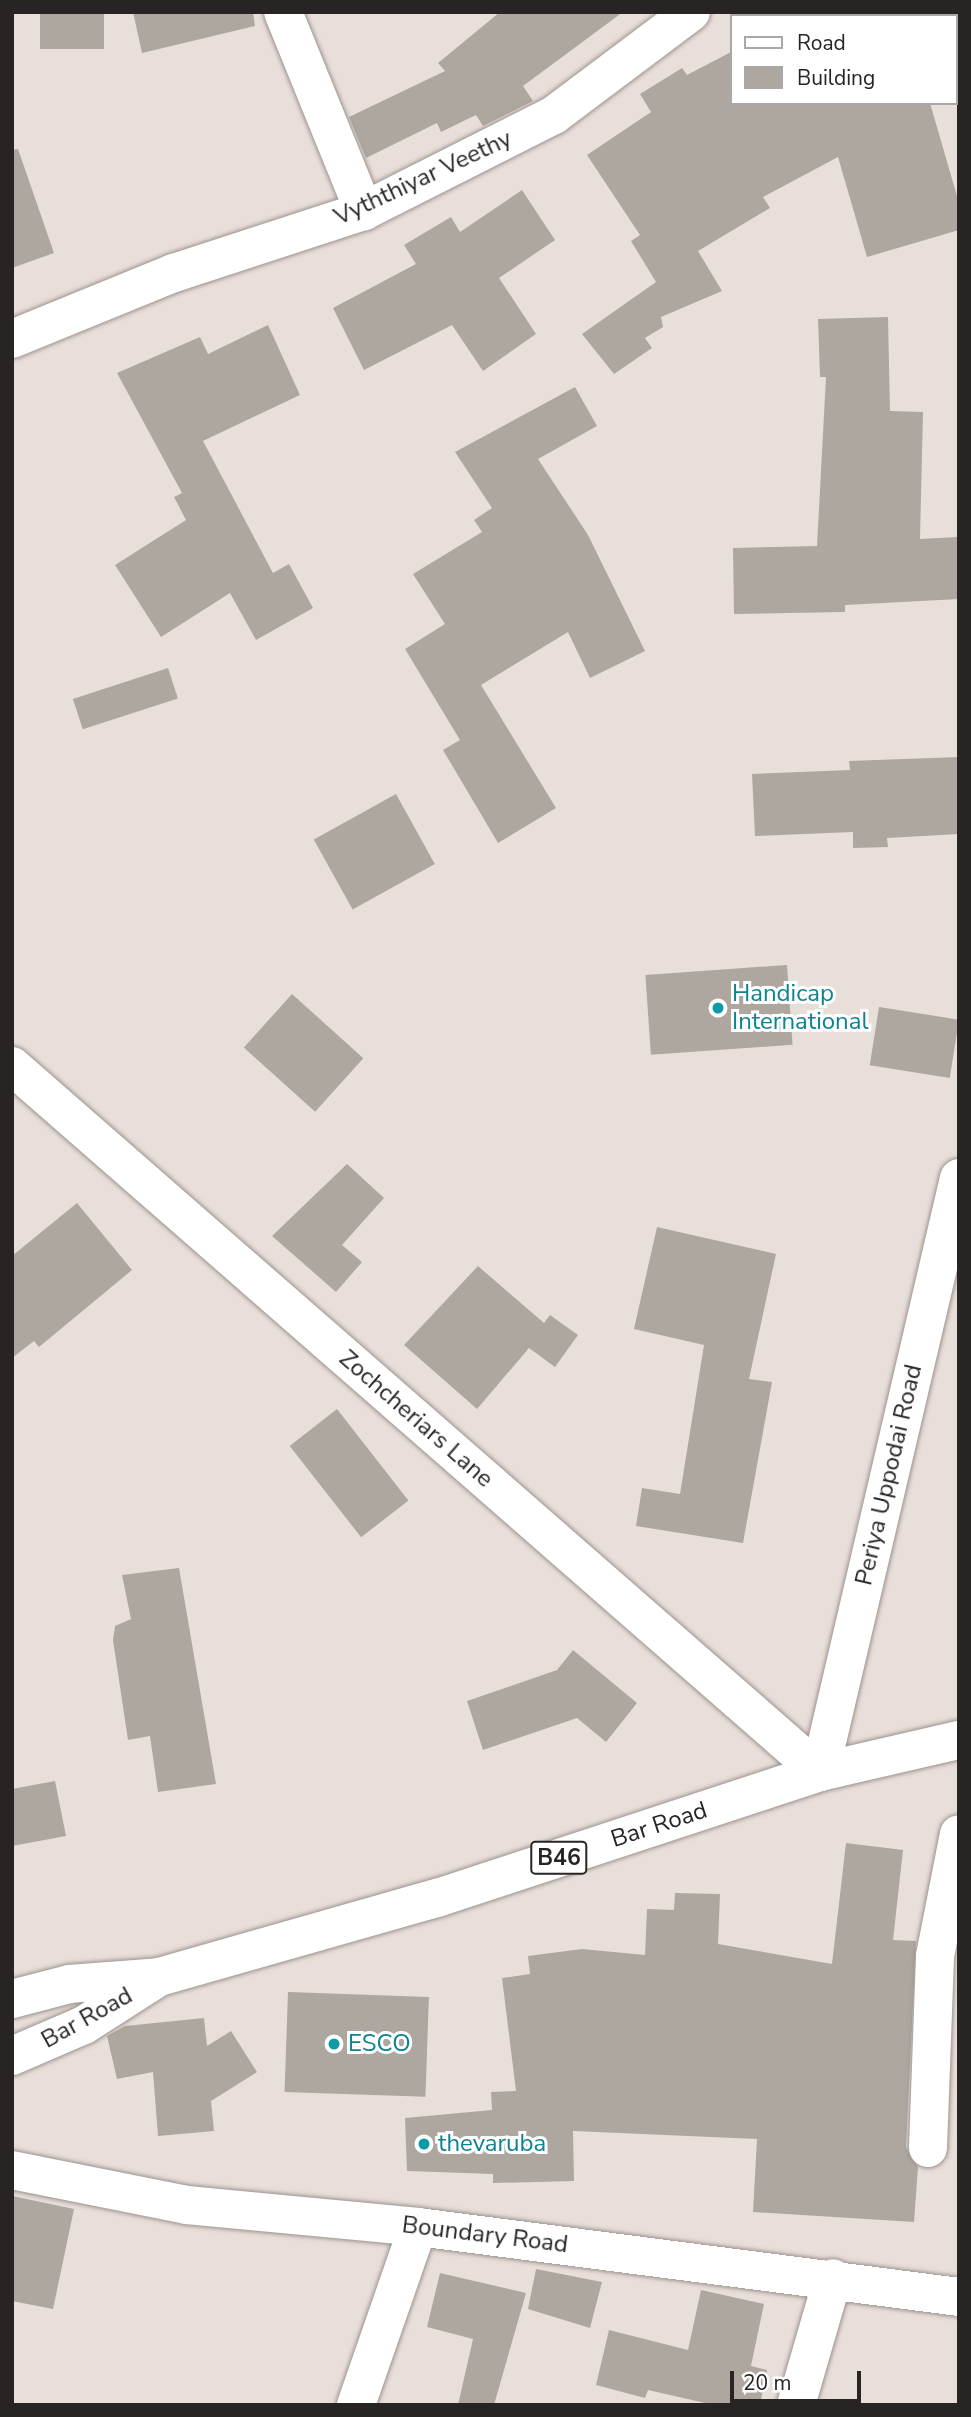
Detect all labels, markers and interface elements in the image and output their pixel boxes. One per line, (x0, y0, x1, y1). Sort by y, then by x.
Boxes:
legend (730, 14, 957, 105)
text: Road (797, 29, 846, 57)
text: Building (797, 64, 875, 92)
street label: Vyththiyar Veethy (330, 124, 516, 232)
place label: Handicap International (732, 980, 869, 1036)
marker: Handicap International (710, 1000, 726, 1016)
street label: Zochcheriars Lane (333, 1344, 499, 1494)
street label: Periya Uppodai Road (850, 1362, 928, 1588)
street label: Bar Road (607, 1796, 711, 1854)
road number: B46 (529, 1839, 589, 1878)
street label: Bar Road (36, 1981, 138, 2055)
place label: ESCO (348, 2030, 411, 2058)
marker: ESCO (326, 2036, 342, 2052)
place label: thevaruba (438, 2130, 546, 2158)
marker: thevaruba (416, 2136, 432, 2152)
street label: Boundary Road (400, 2211, 570, 2259)
scale bar (733, 2358, 864, 2402)
text: 20 m (743, 2369, 792, 2397)

